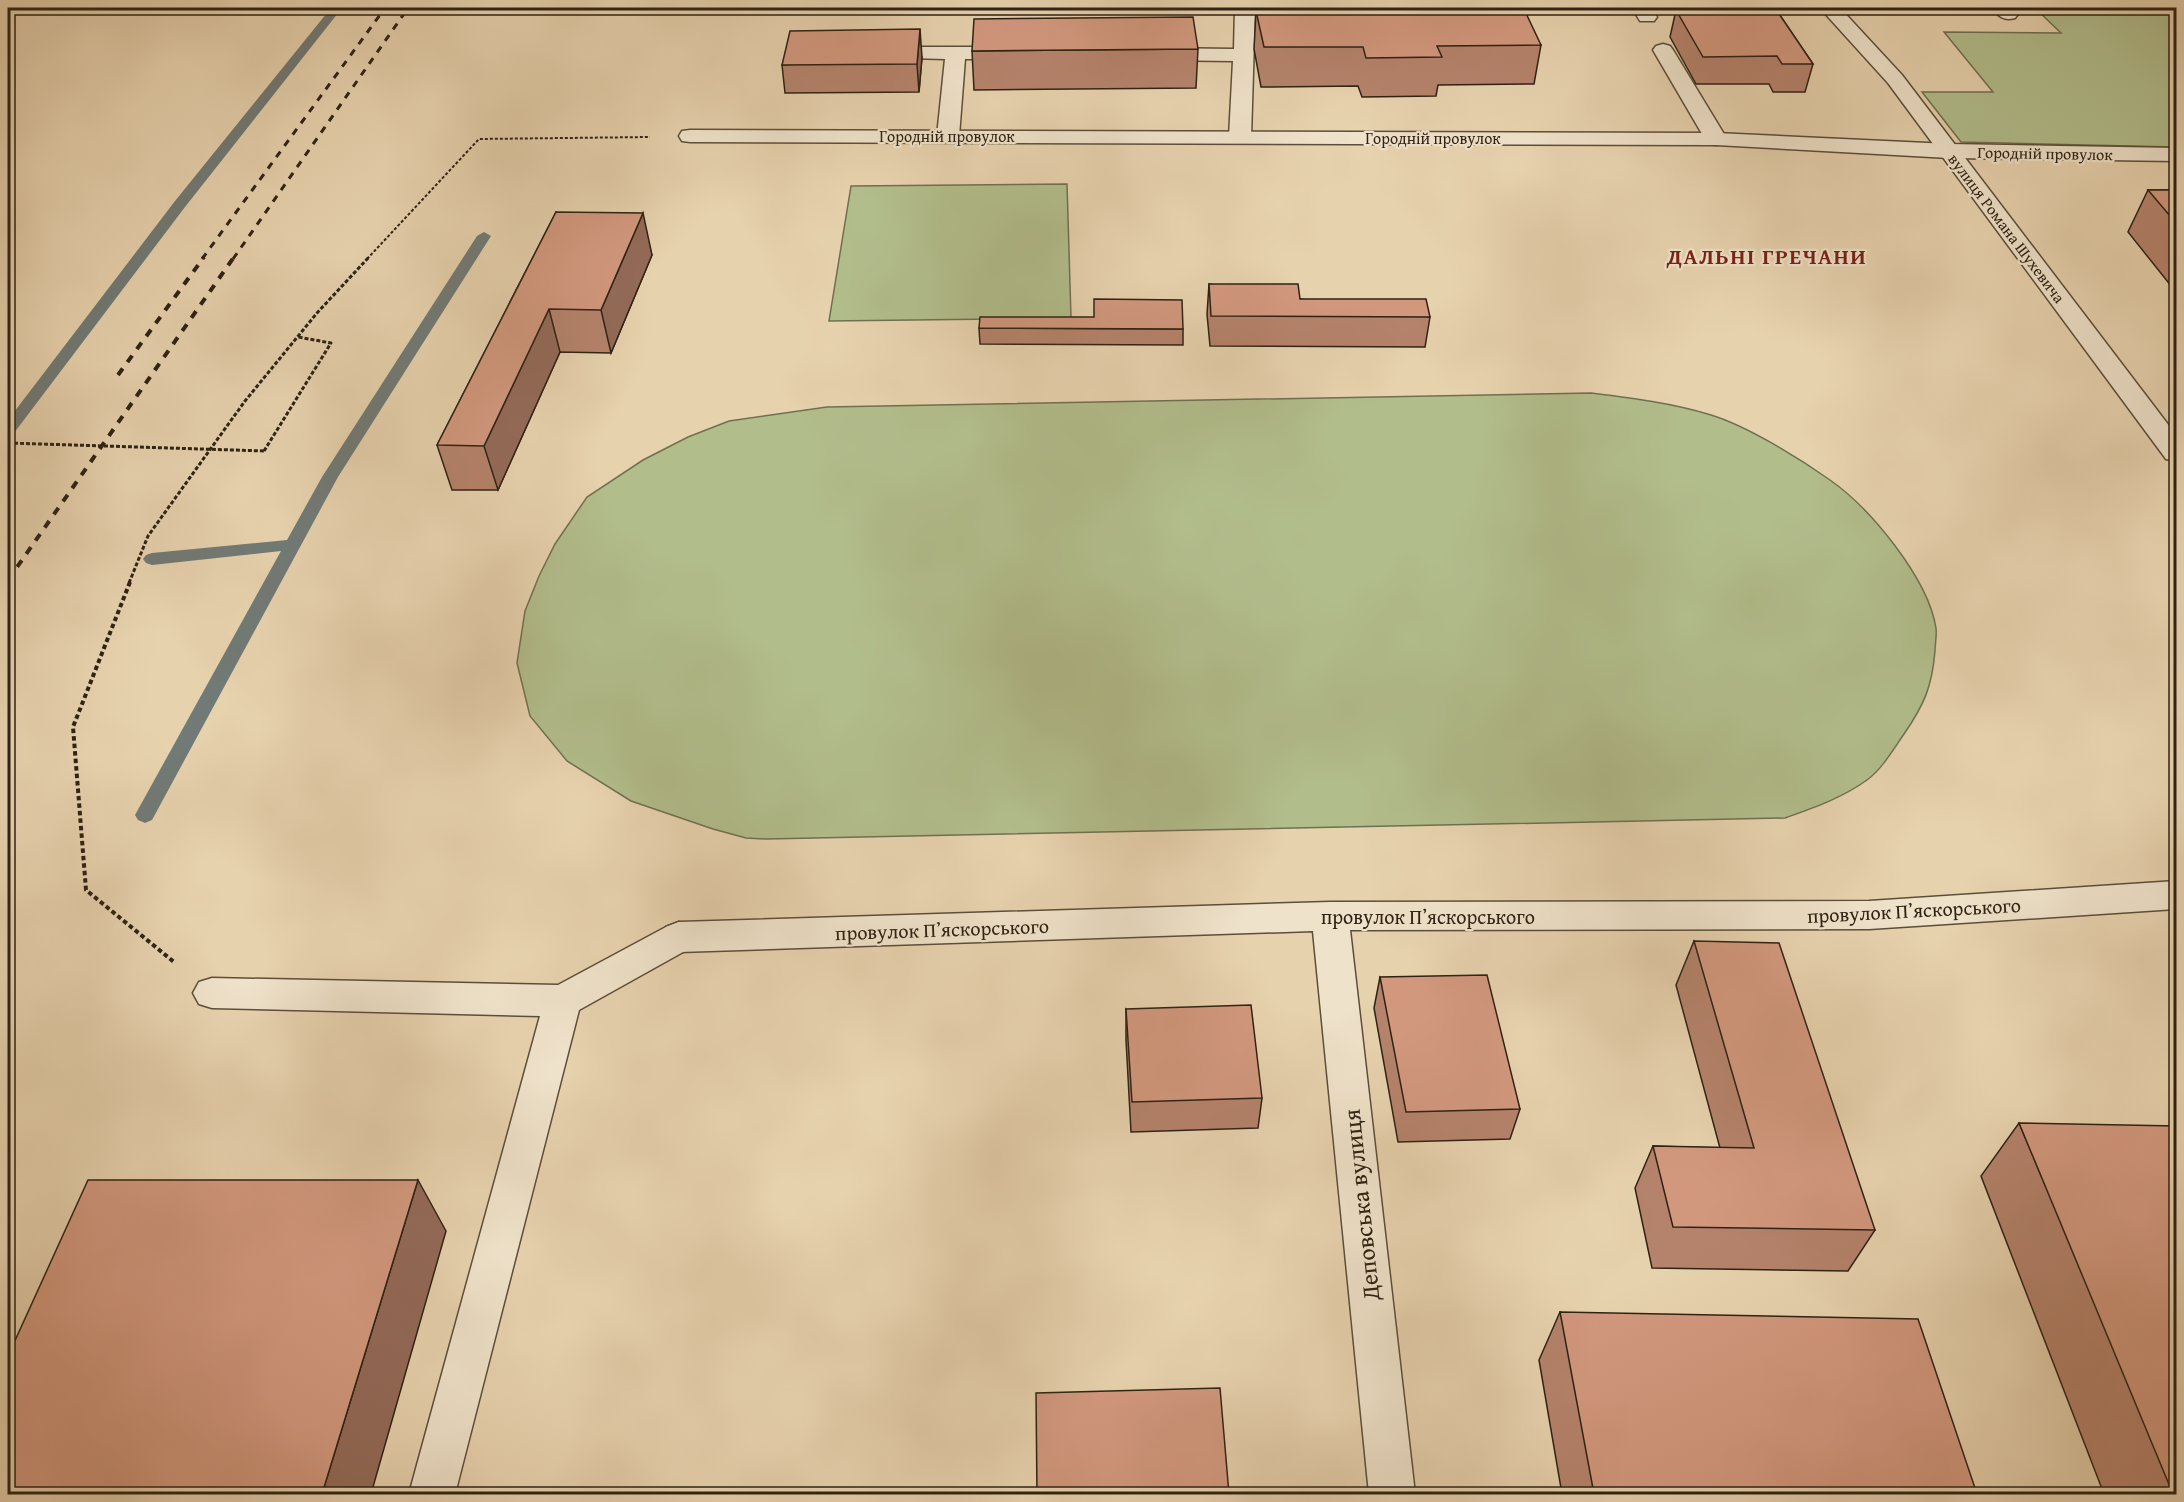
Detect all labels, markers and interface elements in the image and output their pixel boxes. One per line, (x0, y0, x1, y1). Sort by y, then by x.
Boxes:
street label: Городній провулок (879, 124, 1015, 148)
street label: Городній провулок (1365, 126, 1501, 150)
street label: Городній провулок (1977, 140, 2113, 166)
street label: вулиця Романа Шухевича (1943, 148, 2072, 308)
district label: ДАЛЬНІ ГРЕЧАНИ (1666, 240, 1867, 272)
street label: провулок Пʼяскорського (1806, 890, 2022, 930)
street label: провулок Пʼяскорського (1321, 902, 1535, 931)
street label: провулок Пʼяскорського (835, 911, 1049, 947)
street label: Деповська вулиця (1334, 1107, 1389, 1304)

